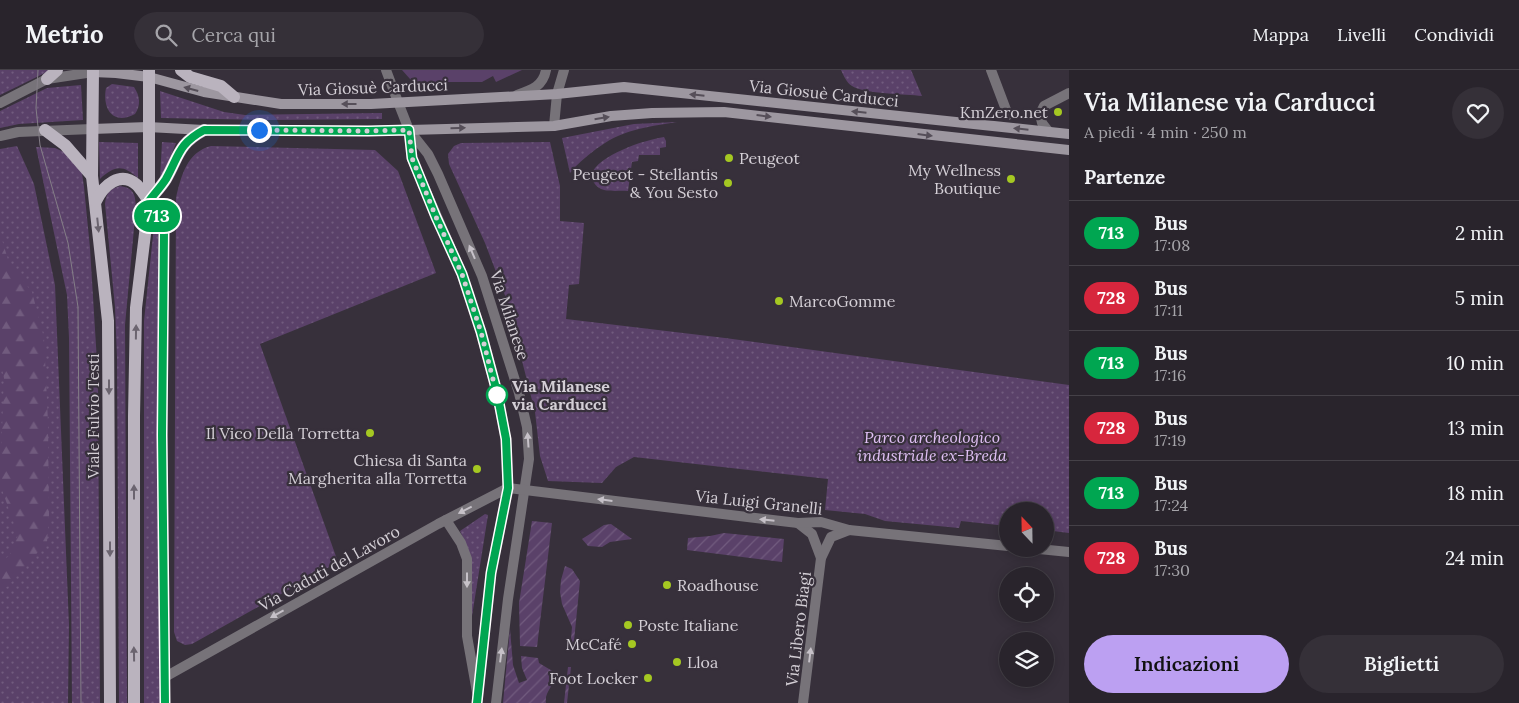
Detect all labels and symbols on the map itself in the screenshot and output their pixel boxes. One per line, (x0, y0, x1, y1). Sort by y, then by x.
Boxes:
street label: Via Giosuè Carducci (297, 74, 448, 100)
street label: Via Giosuè Carducci (747, 75, 900, 111)
one-way arrow (184, 84, 199, 92)
one-way arrow (689, 91, 705, 99)
one-way arrow (341, 100, 357, 108)
place label: KmZero.net (960, 102, 1049, 122)
marker: KmZero.net (1052, 106, 1064, 118)
one-way arrow (851, 108, 867, 116)
one-way arrow (756, 112, 772, 120)
one-way arrow (594, 114, 610, 122)
your location (247, 118, 272, 143)
one-way arrow (450, 124, 466, 132)
one-way arrow (1012, 125, 1028, 133)
one-way arrow (918, 131, 934, 139)
place label: Peugeot (739, 148, 800, 168)
marker: Peugeot (723, 152, 735, 164)
place label: My Wellness Boutique (908, 160, 1001, 198)
place label: Peugeot - Stellantis & You Sesto (573, 164, 718, 202)
marker: My Wellness Boutique (1005, 173, 1017, 185)
marker: Peugeot - Stellantis & You Sesto (722, 177, 734, 189)
line badge: 713 (128, 200, 186, 232)
one-way arrow (95, 217, 103, 233)
one-way arrow (467, 244, 475, 259)
street label: Via Milanese (486, 267, 534, 363)
place label: MarcoGomme (789, 291, 896, 311)
marker: MarcoGomme (773, 295, 785, 307)
one-way arrow (132, 324, 140, 340)
street label: Viale Fulvio Testi (83, 353, 103, 480)
place label: Via Milanese via Carducci (512, 376, 610, 414)
one-way arrow (105, 379, 113, 395)
marker: Via Milanese via Carducci (486, 384, 508, 406)
place label: Il Vico Della Torretta (206, 423, 360, 443)
marker: Il Vico Della Torretta (364, 427, 376, 439)
park label: Parco archeologico industriale ex-Breda (857, 427, 1007, 465)
one-way arrow (523, 432, 531, 448)
place label: Chiesa di Santa Margherita alla Torretta (288, 450, 467, 488)
marker: Chiesa di Santa Margherita alla Torretta (471, 463, 483, 475)
one-way arrow (130, 484, 138, 500)
street label: Via Luigi Granelli (694, 485, 823, 519)
one-way arrow (597, 495, 613, 503)
north arrow (999, 502, 1054, 558)
one-way arrow (458, 506, 472, 514)
one-way arrow (758, 516, 774, 524)
street label: Via Caduti del Lavoro (254, 521, 403, 616)
one-way arrow (106, 542, 114, 558)
street label: Via Libero Biagi (781, 570, 815, 689)
one-way arrow (463, 573, 471, 589)
place label: Roadhouse (677, 575, 759, 595)
marker: Roadhouse (661, 579, 673, 591)
one-way arrow (270, 610, 284, 619)
place label: Poste Italiane (638, 615, 739, 635)
marker: Poste Italiane (622, 619, 634, 631)
place label: McCafé (566, 634, 622, 654)
marker: McCafé (626, 638, 638, 650)
one-way arrow (130, 646, 138, 662)
one-way arrow (497, 646, 505, 662)
one-way arrow (806, 646, 814, 662)
place label: Lloa (687, 652, 718, 672)
marker: Lloa (671, 656, 683, 668)
place label: Foot Locker (549, 668, 638, 688)
marker: Foot Locker (642, 672, 654, 684)

